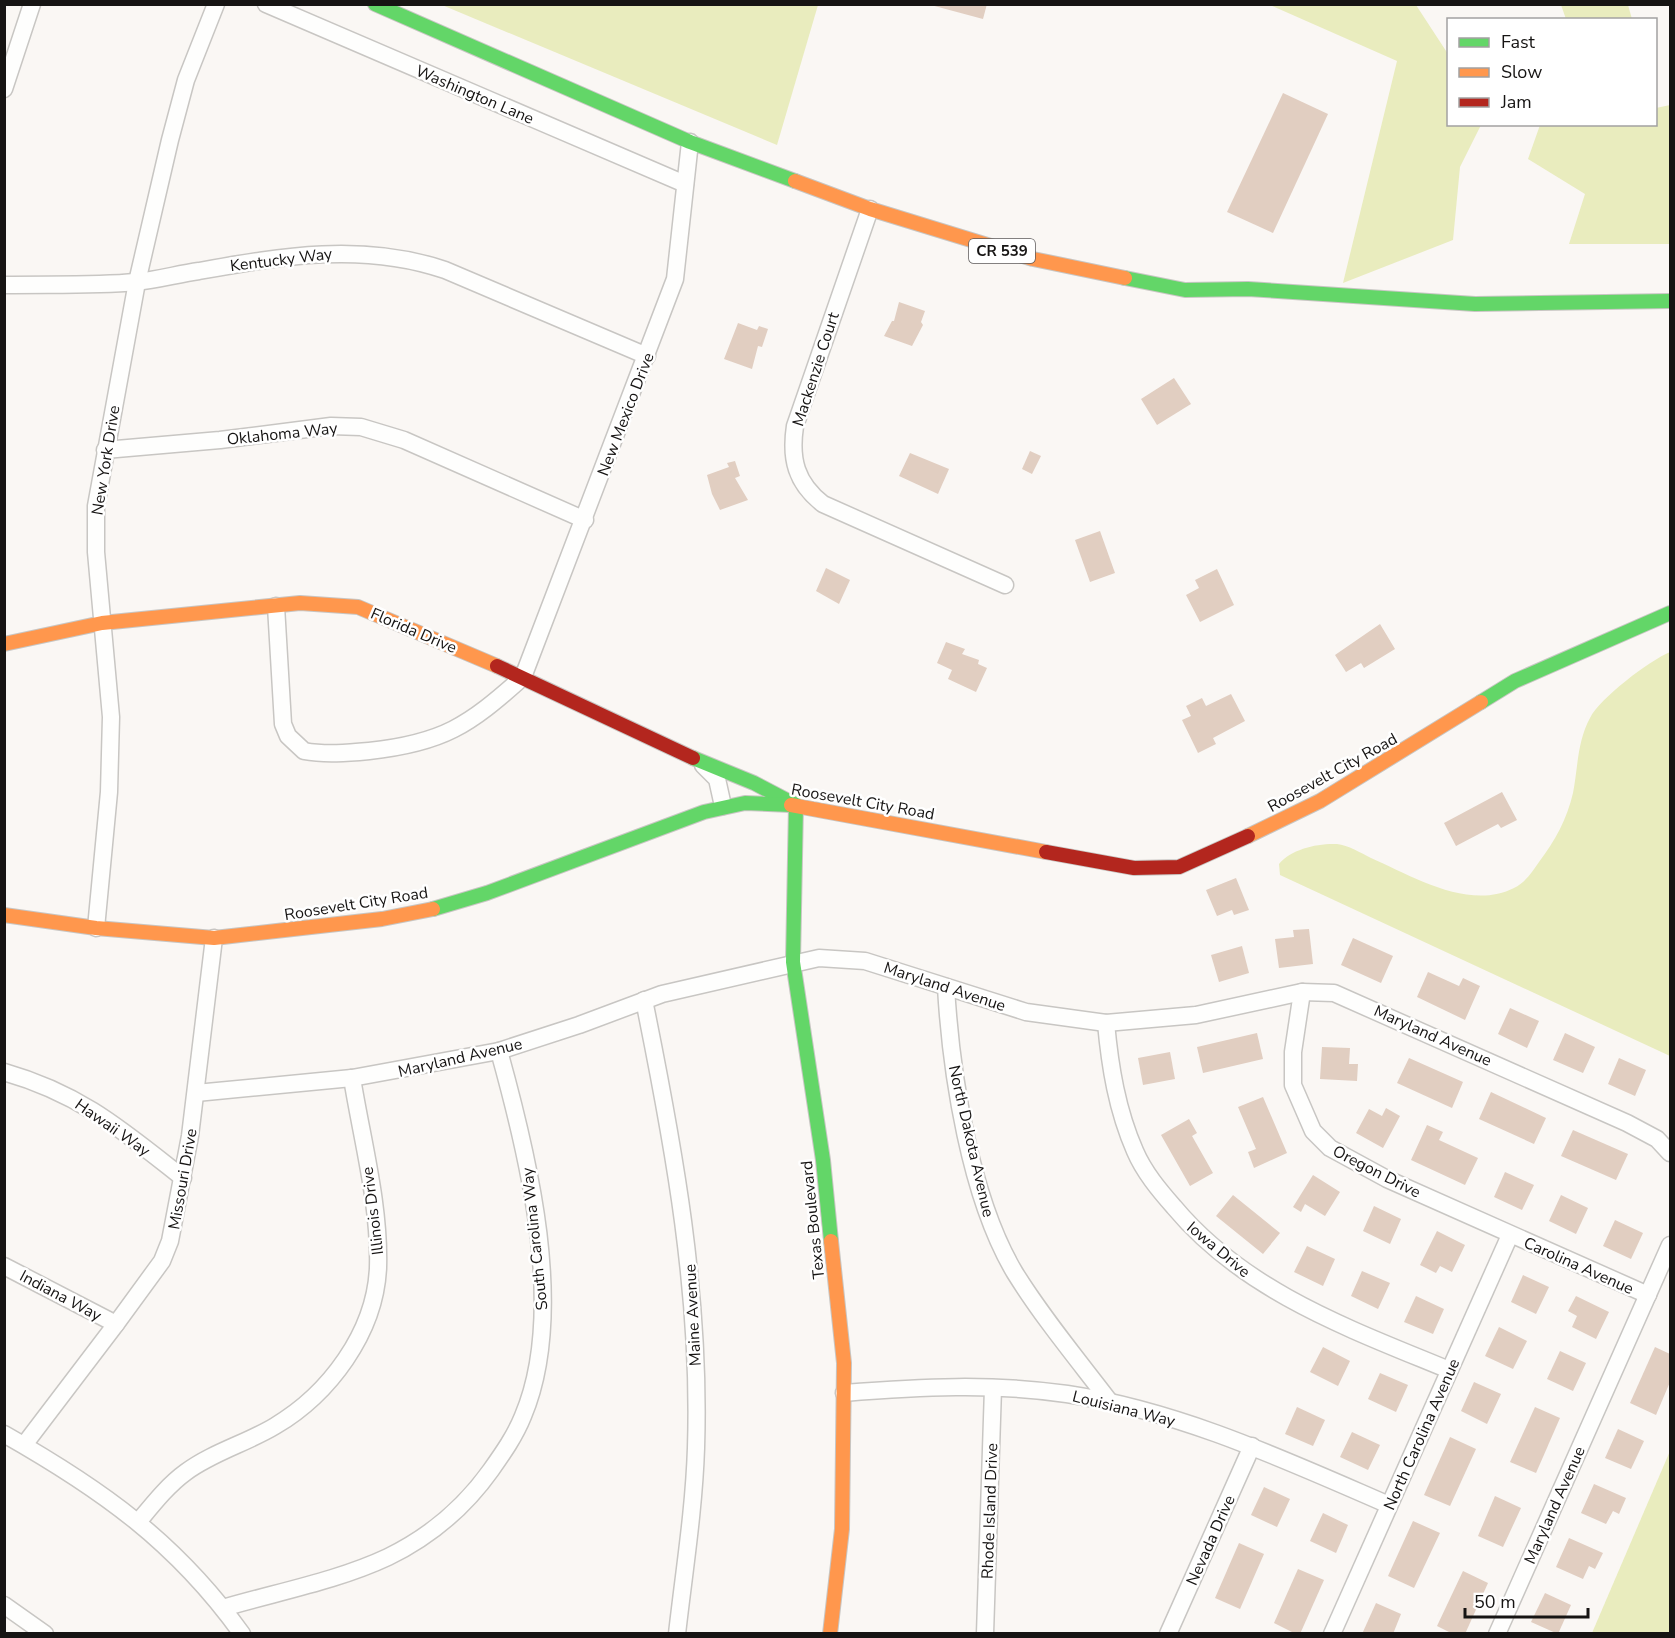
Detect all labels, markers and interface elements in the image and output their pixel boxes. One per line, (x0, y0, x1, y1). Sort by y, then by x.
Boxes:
legend (1447, 18, 1657, 126)
text: Fast (1501, 30, 1536, 54)
street label: Washington Lane (412, 60, 537, 130)
text: Slow (1501, 60, 1542, 84)
text: Jam (1500, 90, 1532, 114)
road number: CR 539 (969, 239, 1035, 263)
street label: Kentucky Way (229, 243, 334, 277)
street label: Mackenzie Court (787, 309, 845, 429)
street label: New Mexico Drive (592, 350, 660, 479)
street label: New York Drive (86, 404, 126, 517)
street label: Oklahoma Way (226, 417, 339, 451)
street label: Florida Drive (367, 603, 460, 659)
street label: Roosevelt City Road (1264, 728, 1401, 818)
street label: Roosevelt City Road (789, 779, 936, 825)
street label: Roosevelt City Road (283, 882, 430, 926)
street label: Maryland Avenue (881, 957, 1008, 1017)
street label: Maryland Avenue (1370, 1000, 1495, 1072)
street label: Maryland Avenue (396, 1033, 524, 1083)
street label: North Dakota Avenue (943, 1063, 999, 1219)
street label: Hawaii Way (70, 1094, 155, 1162)
street label: Missouri Drive (163, 1127, 203, 1231)
street label: Oregon Drive (1329, 1140, 1424, 1203)
street label: Texas Boulevard (796, 1160, 830, 1280)
street label: Illinois Drive (357, 1166, 389, 1256)
street label: South Carolina Way (516, 1166, 553, 1311)
street label: Iowa Drive (1182, 1217, 1255, 1283)
street label: Carolina Avenue (1520, 1232, 1637, 1300)
street label: Maine Avenue (679, 1263, 707, 1366)
street label: Indiana Way (16, 1265, 106, 1327)
street label: North Carolina Avenue (1379, 1355, 1465, 1514)
street label: Louisiana Way (1070, 1386, 1178, 1433)
street label: Rhode Island Drive (977, 1443, 1003, 1579)
street label: Maryland Avenue (1519, 1443, 1591, 1568)
street label: Nevada Drive (1181, 1492, 1241, 1589)
scale bar (1465, 1581, 1588, 1619)
text: 50 m (1474, 1590, 1516, 1614)

